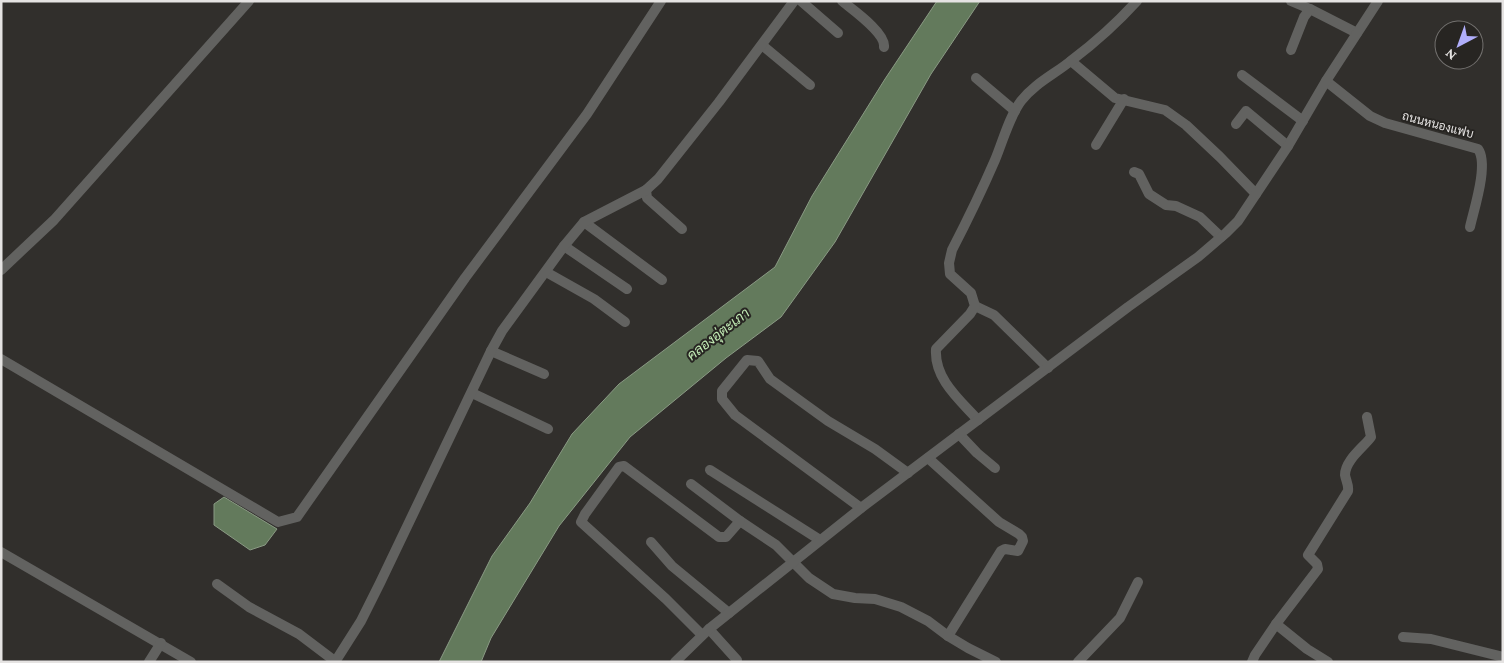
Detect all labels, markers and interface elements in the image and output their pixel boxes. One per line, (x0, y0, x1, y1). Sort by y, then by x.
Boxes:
north arrow (1434, 20, 1484, 70)
text: N (1441, 45, 1459, 64)
street label: ถนนหนองแฟบ (1401, 109, 1475, 141)
water label: คลองอุ่ตะเภา (683, 304, 754, 365)

